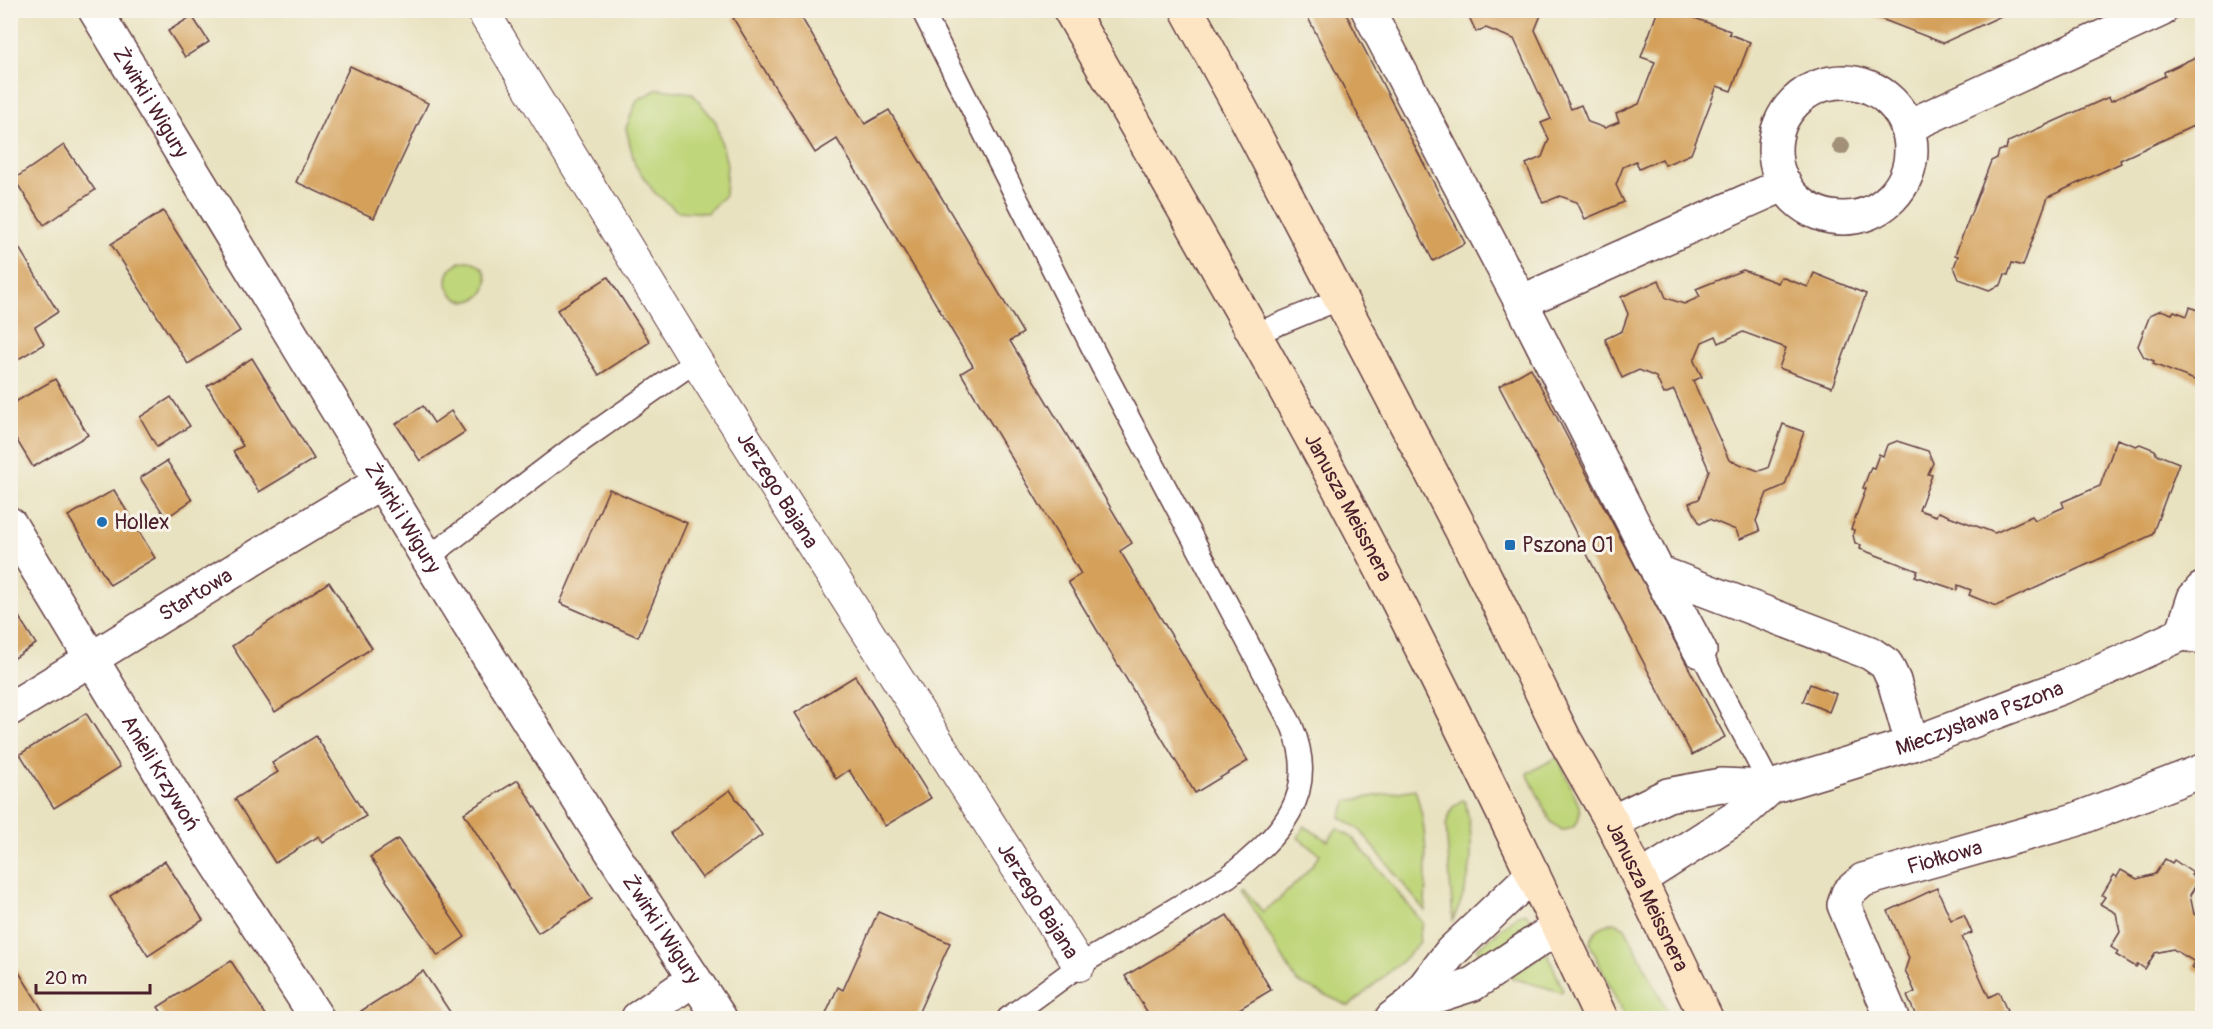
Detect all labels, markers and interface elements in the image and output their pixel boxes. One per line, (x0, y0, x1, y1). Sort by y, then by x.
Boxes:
street label: Żwirki i Wigury (107, 42, 195, 163)
street label: Jerzego Bajana (731, 427, 825, 554)
street label: Janusza Meissnera (1298, 428, 1399, 586)
street label: Żwirki i Wigury (359, 458, 447, 578)
place label: Hollex (114, 509, 169, 536)
marker: Hollex (95, 515, 109, 529)
place label: Pszona 01 (1522, 532, 1614, 559)
marker: Pszona 01 (1503, 538, 1517, 552)
street label: Startowa (154, 562, 237, 627)
street label: Mieczysława Pszona (1892, 674, 2067, 762)
street label: Anieli Krzywoń (115, 710, 206, 836)
street label: Janusza Meissnera (1600, 817, 1695, 976)
street label: Fiołkowa (1904, 833, 1985, 880)
street label: Jerzego Bajana (991, 837, 1085, 964)
street label: Żwirki i Wigury (616, 869, 707, 989)
scale bar (36, 957, 150, 995)
text: 20 m (45, 967, 87, 990)

